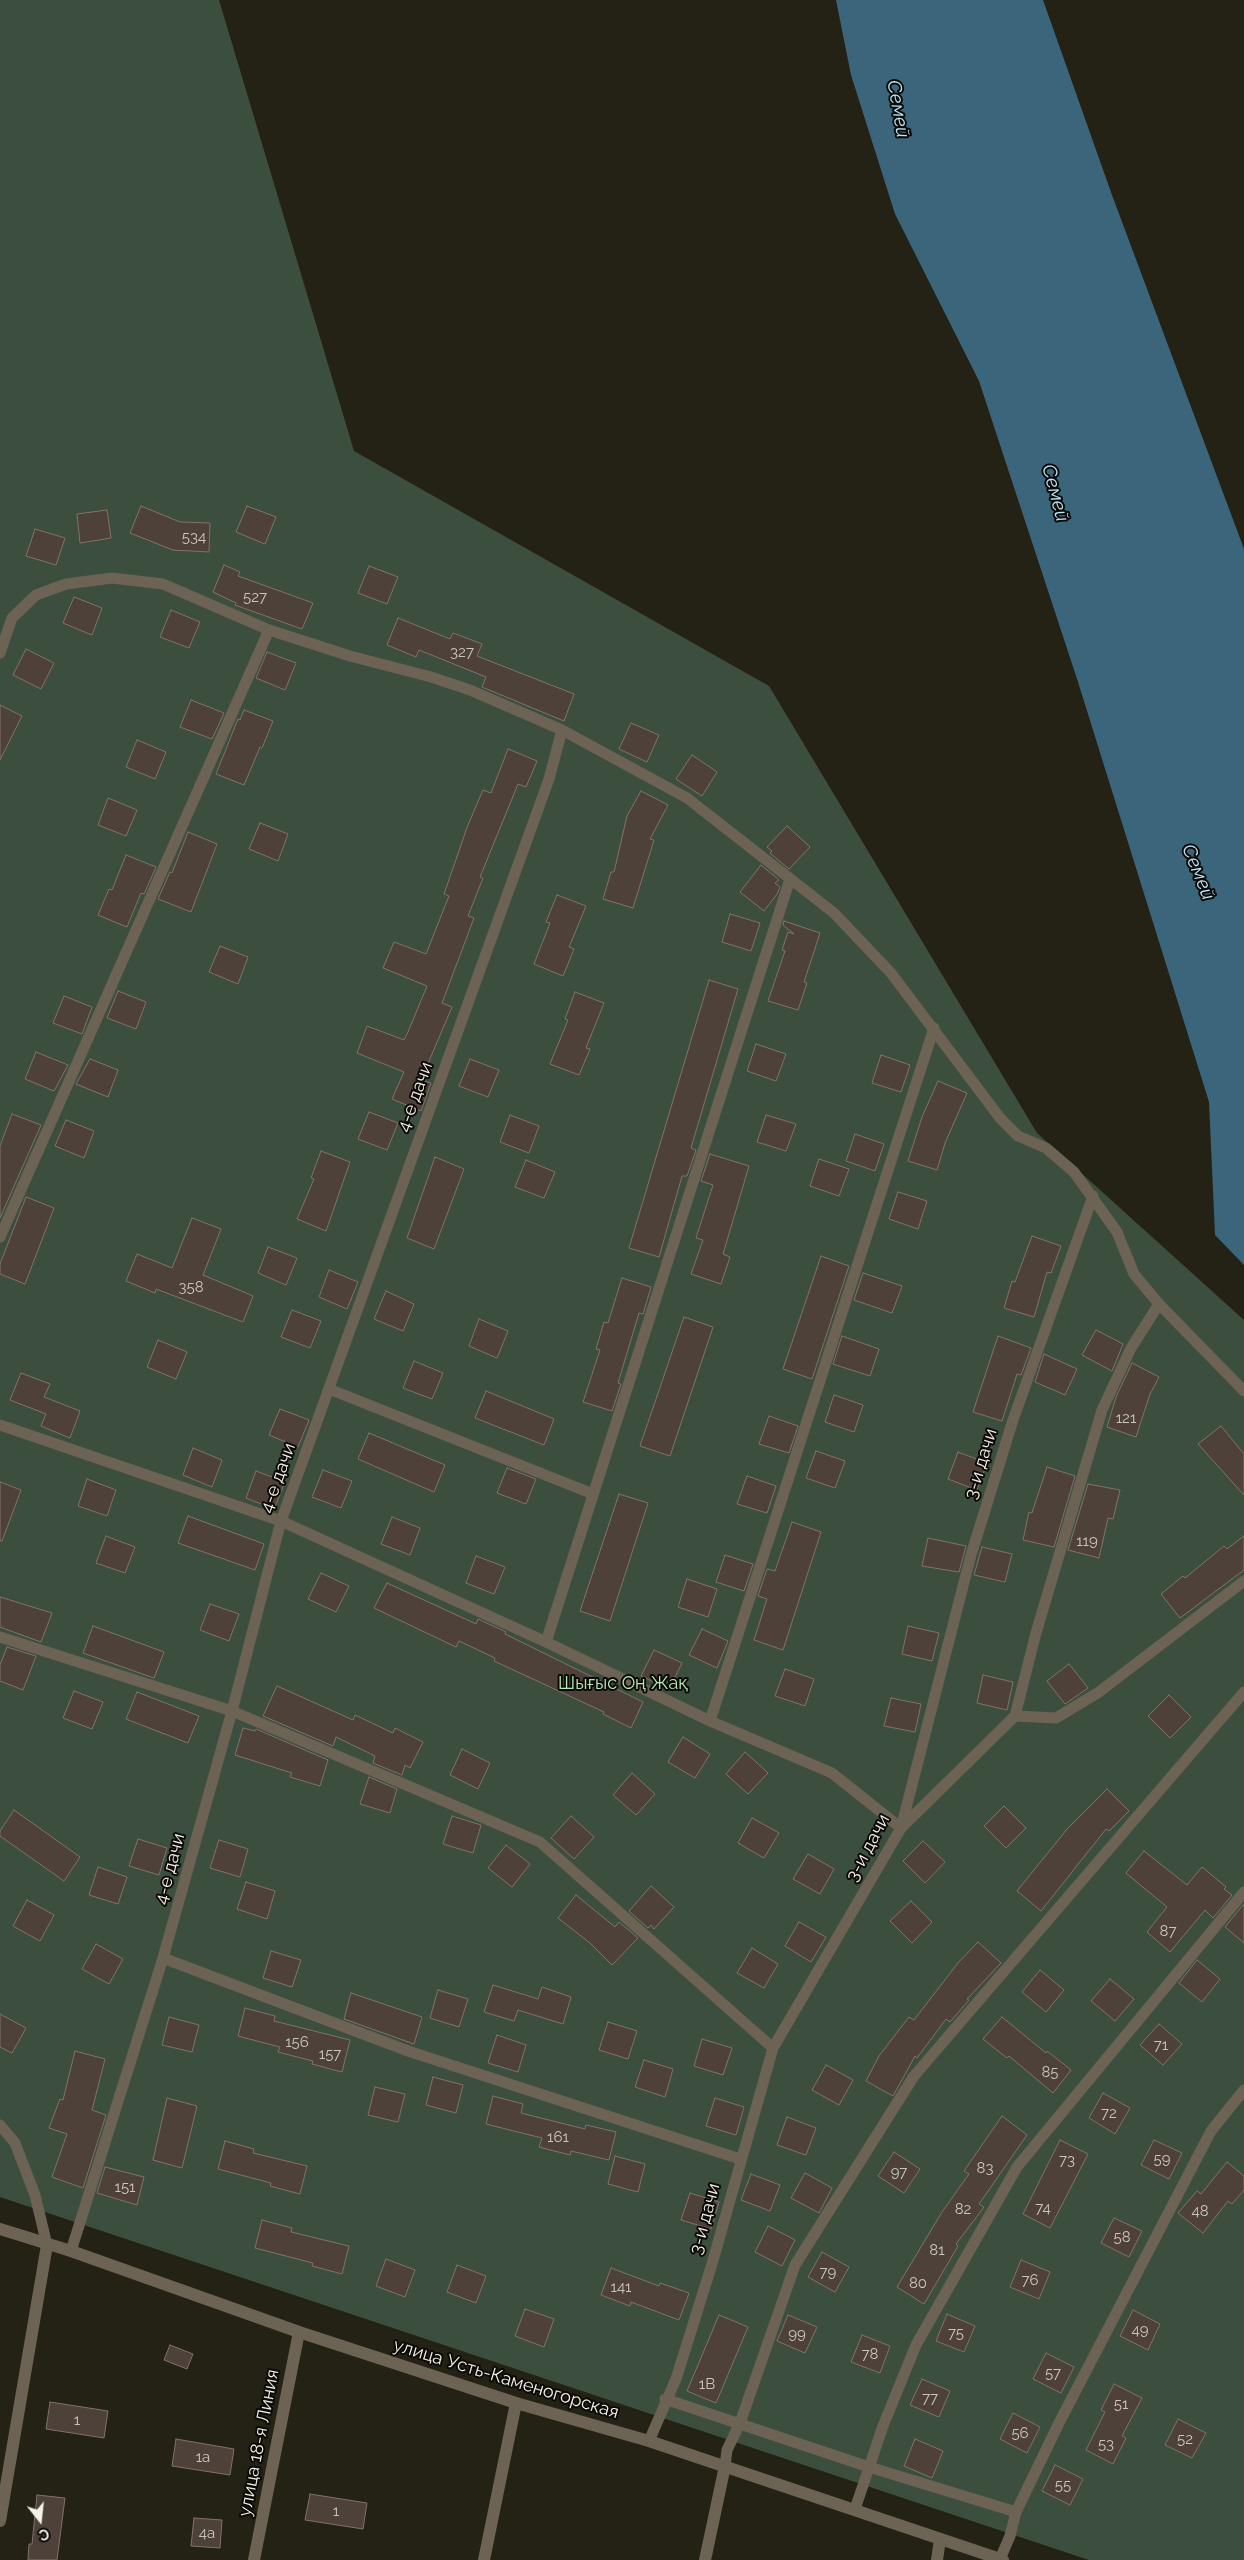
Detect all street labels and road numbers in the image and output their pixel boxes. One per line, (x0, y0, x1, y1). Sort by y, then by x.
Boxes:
street label: 4-е дачи (392, 1059, 438, 1135)
street label: 3-и дачи (960, 1426, 1002, 1502)
street label: 4-е дачи (255, 1440, 301, 1516)
street label: 3-и дачи (841, 1811, 895, 1885)
street label: 4-е дачи (150, 1831, 190, 1907)
street label: 3-и дачи (685, 2181, 725, 2257)
street label: улица Усть-Каменогорская (391, 2334, 621, 2424)
street label: улица 18-я Линия (234, 2367, 284, 2519)

